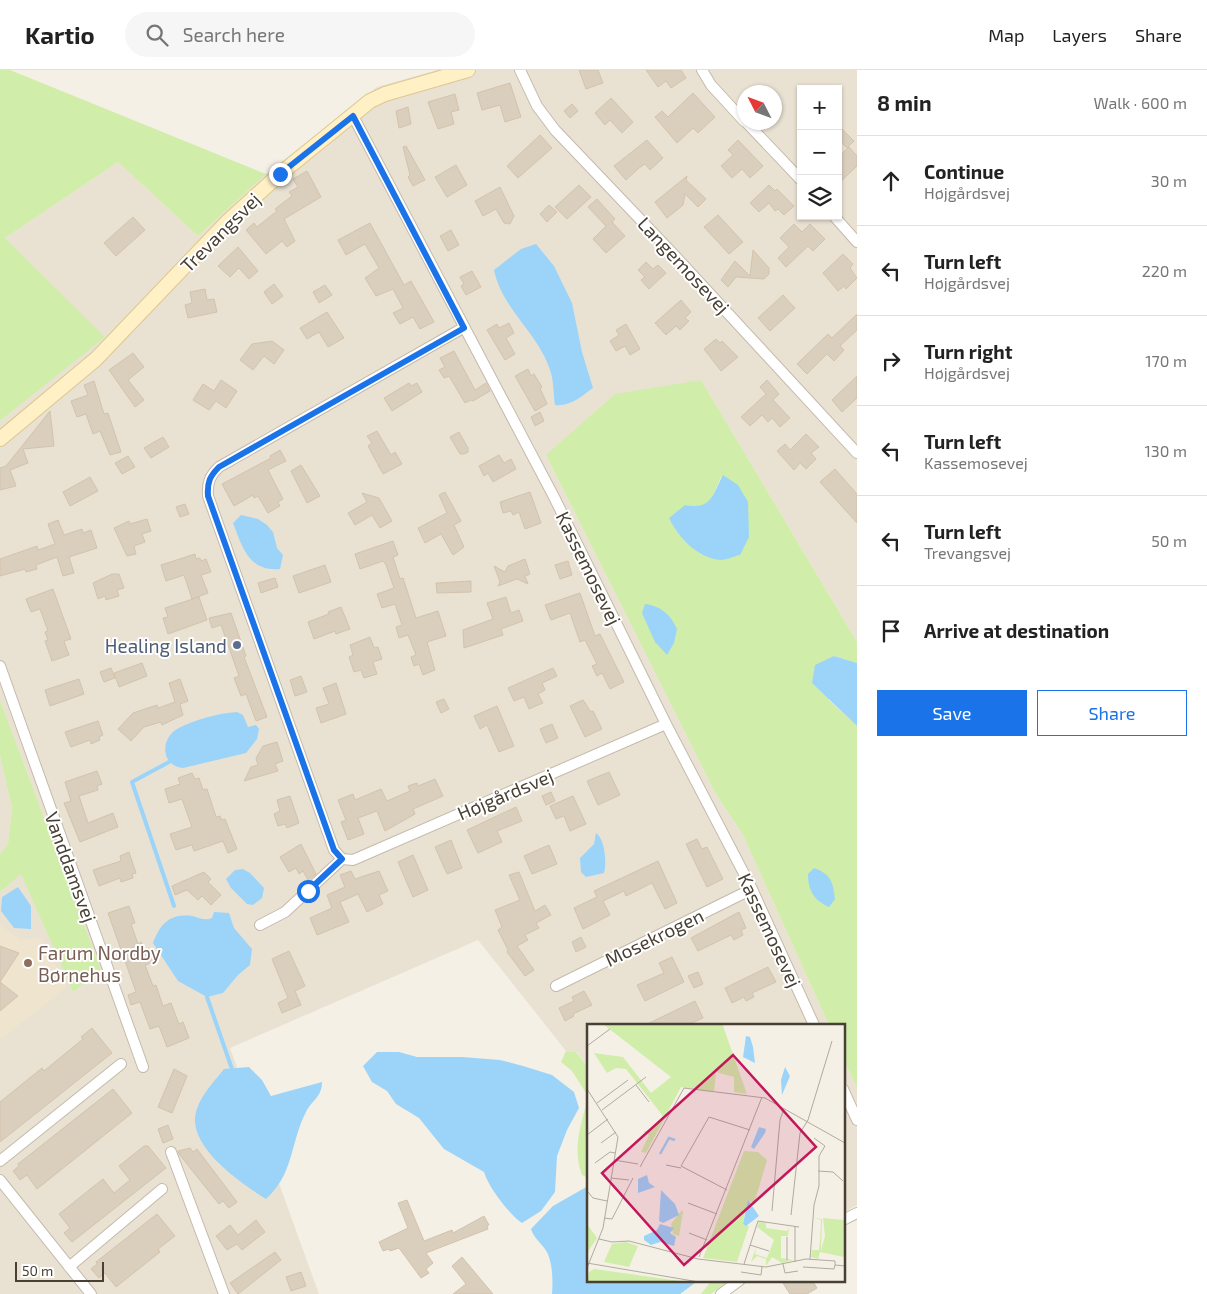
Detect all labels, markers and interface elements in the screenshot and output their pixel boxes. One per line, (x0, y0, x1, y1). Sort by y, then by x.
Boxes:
search box (125, 12, 475, 57)
text: Kartio (25, 20, 95, 49)
icon: search (143, 21, 171, 49)
text: Search here (183, 23, 285, 46)
text: Map (988, 24, 1024, 46)
text: Layers (1052, 24, 1107, 46)
text: Share (1135, 24, 1182, 46)
north arrow (737, 85, 782, 130)
map controls (797, 85, 842, 220)
button: + (797, 85, 842, 130)
text: 8 min (877, 90, 932, 115)
text: Walk · 600 m (1094, 93, 1187, 112)
button: − (797, 130, 842, 175)
text: Continue (924, 160, 1004, 183)
route end (269, 163, 292, 186)
icon: ahead (877, 167, 905, 195)
text: 30 m (1151, 171, 1187, 190)
button: layers (797, 175, 842, 220)
text: Højgårdsvej (924, 183, 1010, 202)
street label: Trevangsvej (175, 187, 265, 277)
street label: Langemosevej (633, 212, 735, 318)
text: Turn left (924, 250, 1001, 273)
icon: left (877, 257, 905, 285)
text: 220 m (1142, 261, 1187, 280)
text: Højgårdsvej (924, 273, 1010, 292)
text: Turn right (924, 340, 1012, 363)
icon: right (877, 347, 905, 375)
text: 170 m (1145, 351, 1187, 370)
text: Højgårdsvej (924, 363, 1010, 382)
text: Turn left (924, 430, 1001, 453)
icon: left (877, 437, 905, 465)
text: 130 m (1145, 441, 1187, 460)
text: Kassemosevej (924, 453, 1028, 472)
street label: Kassemosevej (552, 508, 626, 628)
text: Turn left (924, 520, 1001, 543)
icon: left (877, 527, 905, 555)
text: 50 m (1151, 531, 1187, 550)
text: Trevangsvej (924, 543, 1011, 562)
icon: arrive (877, 617, 905, 645)
text: Arrive at destination (924, 619, 1109, 642)
place label: Healing Island (105, 634, 227, 657)
marker: Healing Island (231, 639, 243, 651)
button: Save (877, 690, 1027, 736)
button: Share (1037, 690, 1187, 736)
street label: Højgårdsvej (454, 763, 556, 825)
street label: Vanddamsvej (40, 809, 102, 925)
street label: Kassemosevej (734, 869, 806, 991)
route start (297, 880, 320, 903)
street label: Mosekrogen (601, 903, 707, 971)
place label: Farum Nordby Børnehus (38, 941, 161, 986)
marker: Farum Nordby Børnehus (22, 957, 34, 969)
inset map (587, 1024, 844, 1282)
scale bar (15, 1259, 104, 1282)
text: 50 m (22, 1262, 53, 1279)

